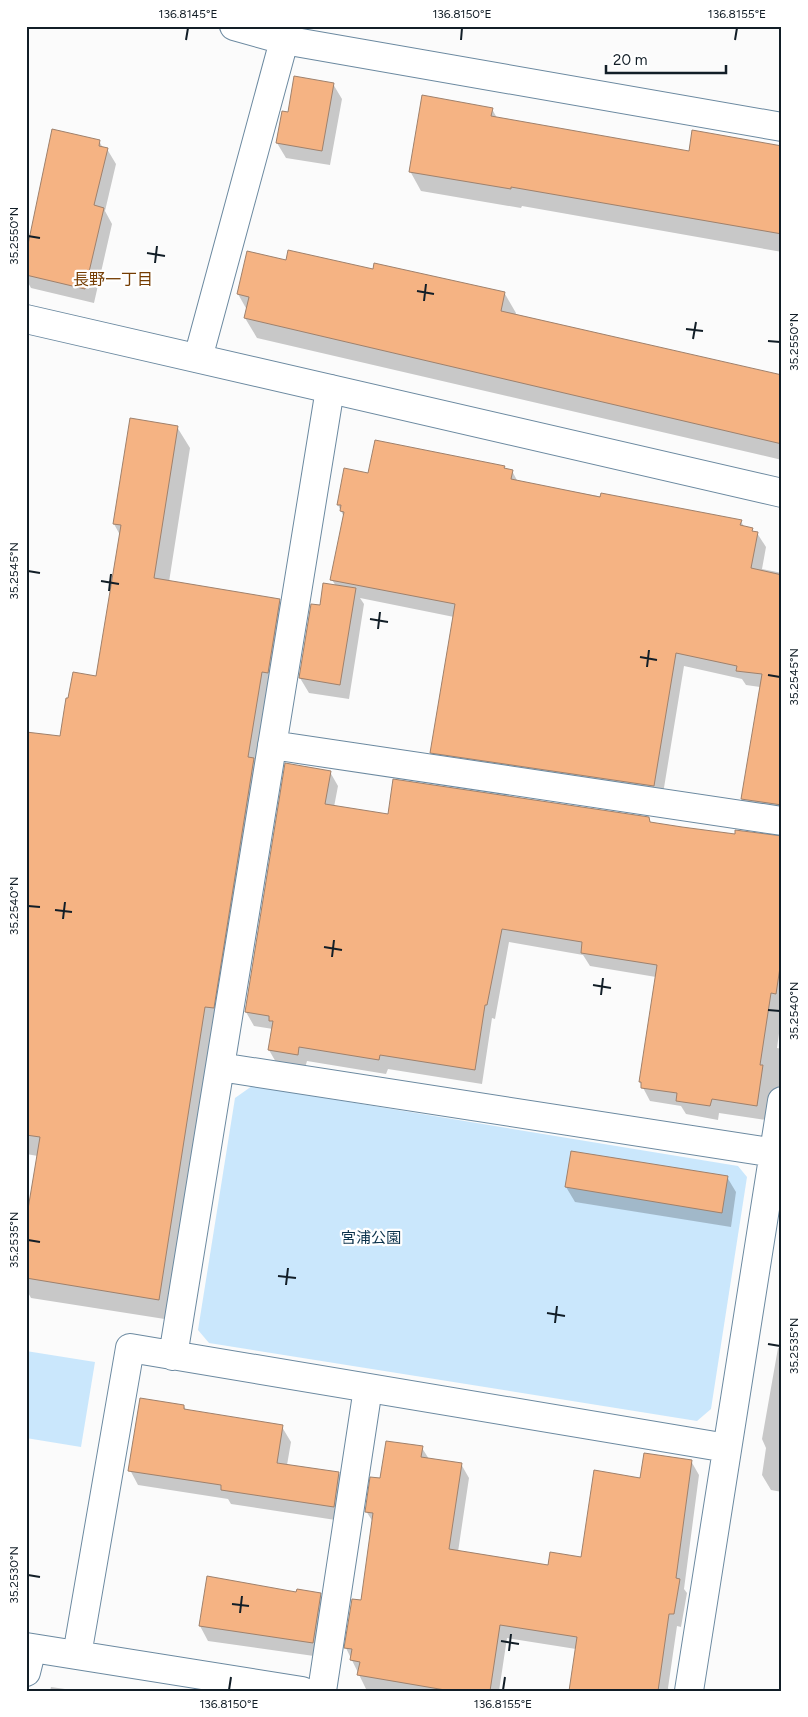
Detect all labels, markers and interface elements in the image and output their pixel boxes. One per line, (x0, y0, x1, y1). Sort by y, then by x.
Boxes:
text: 136.8145°E (159, 7, 217, 21)
text: 136.8150°E (432, 7, 492, 21)
text: 136.8155°E (708, 7, 766, 21)
scale bar (606, 42, 726, 74)
text: 20 m (613, 51, 647, 69)
text: 35.2550°N (7, 207, 21, 265)
district label: 長野一丁目 (73, 270, 153, 289)
text: 35.2550°N (787, 313, 801, 371)
text: 35.2545°N (7, 542, 21, 600)
text: 35.2545°N (787, 648, 801, 706)
text: 35.2540°N (7, 877, 21, 935)
text: 35.2540°N (787, 982, 801, 1040)
text: 35.2535°N (7, 1212, 21, 1268)
park label: 宮浦公園 (341, 1229, 401, 1247)
text: 35.2535°N (787, 1318, 801, 1374)
text: 35.2530°N (7, 1546, 21, 1604)
text: 136.8150°E (199, 1697, 259, 1711)
text: 136.8155°E (474, 1697, 532, 1711)

